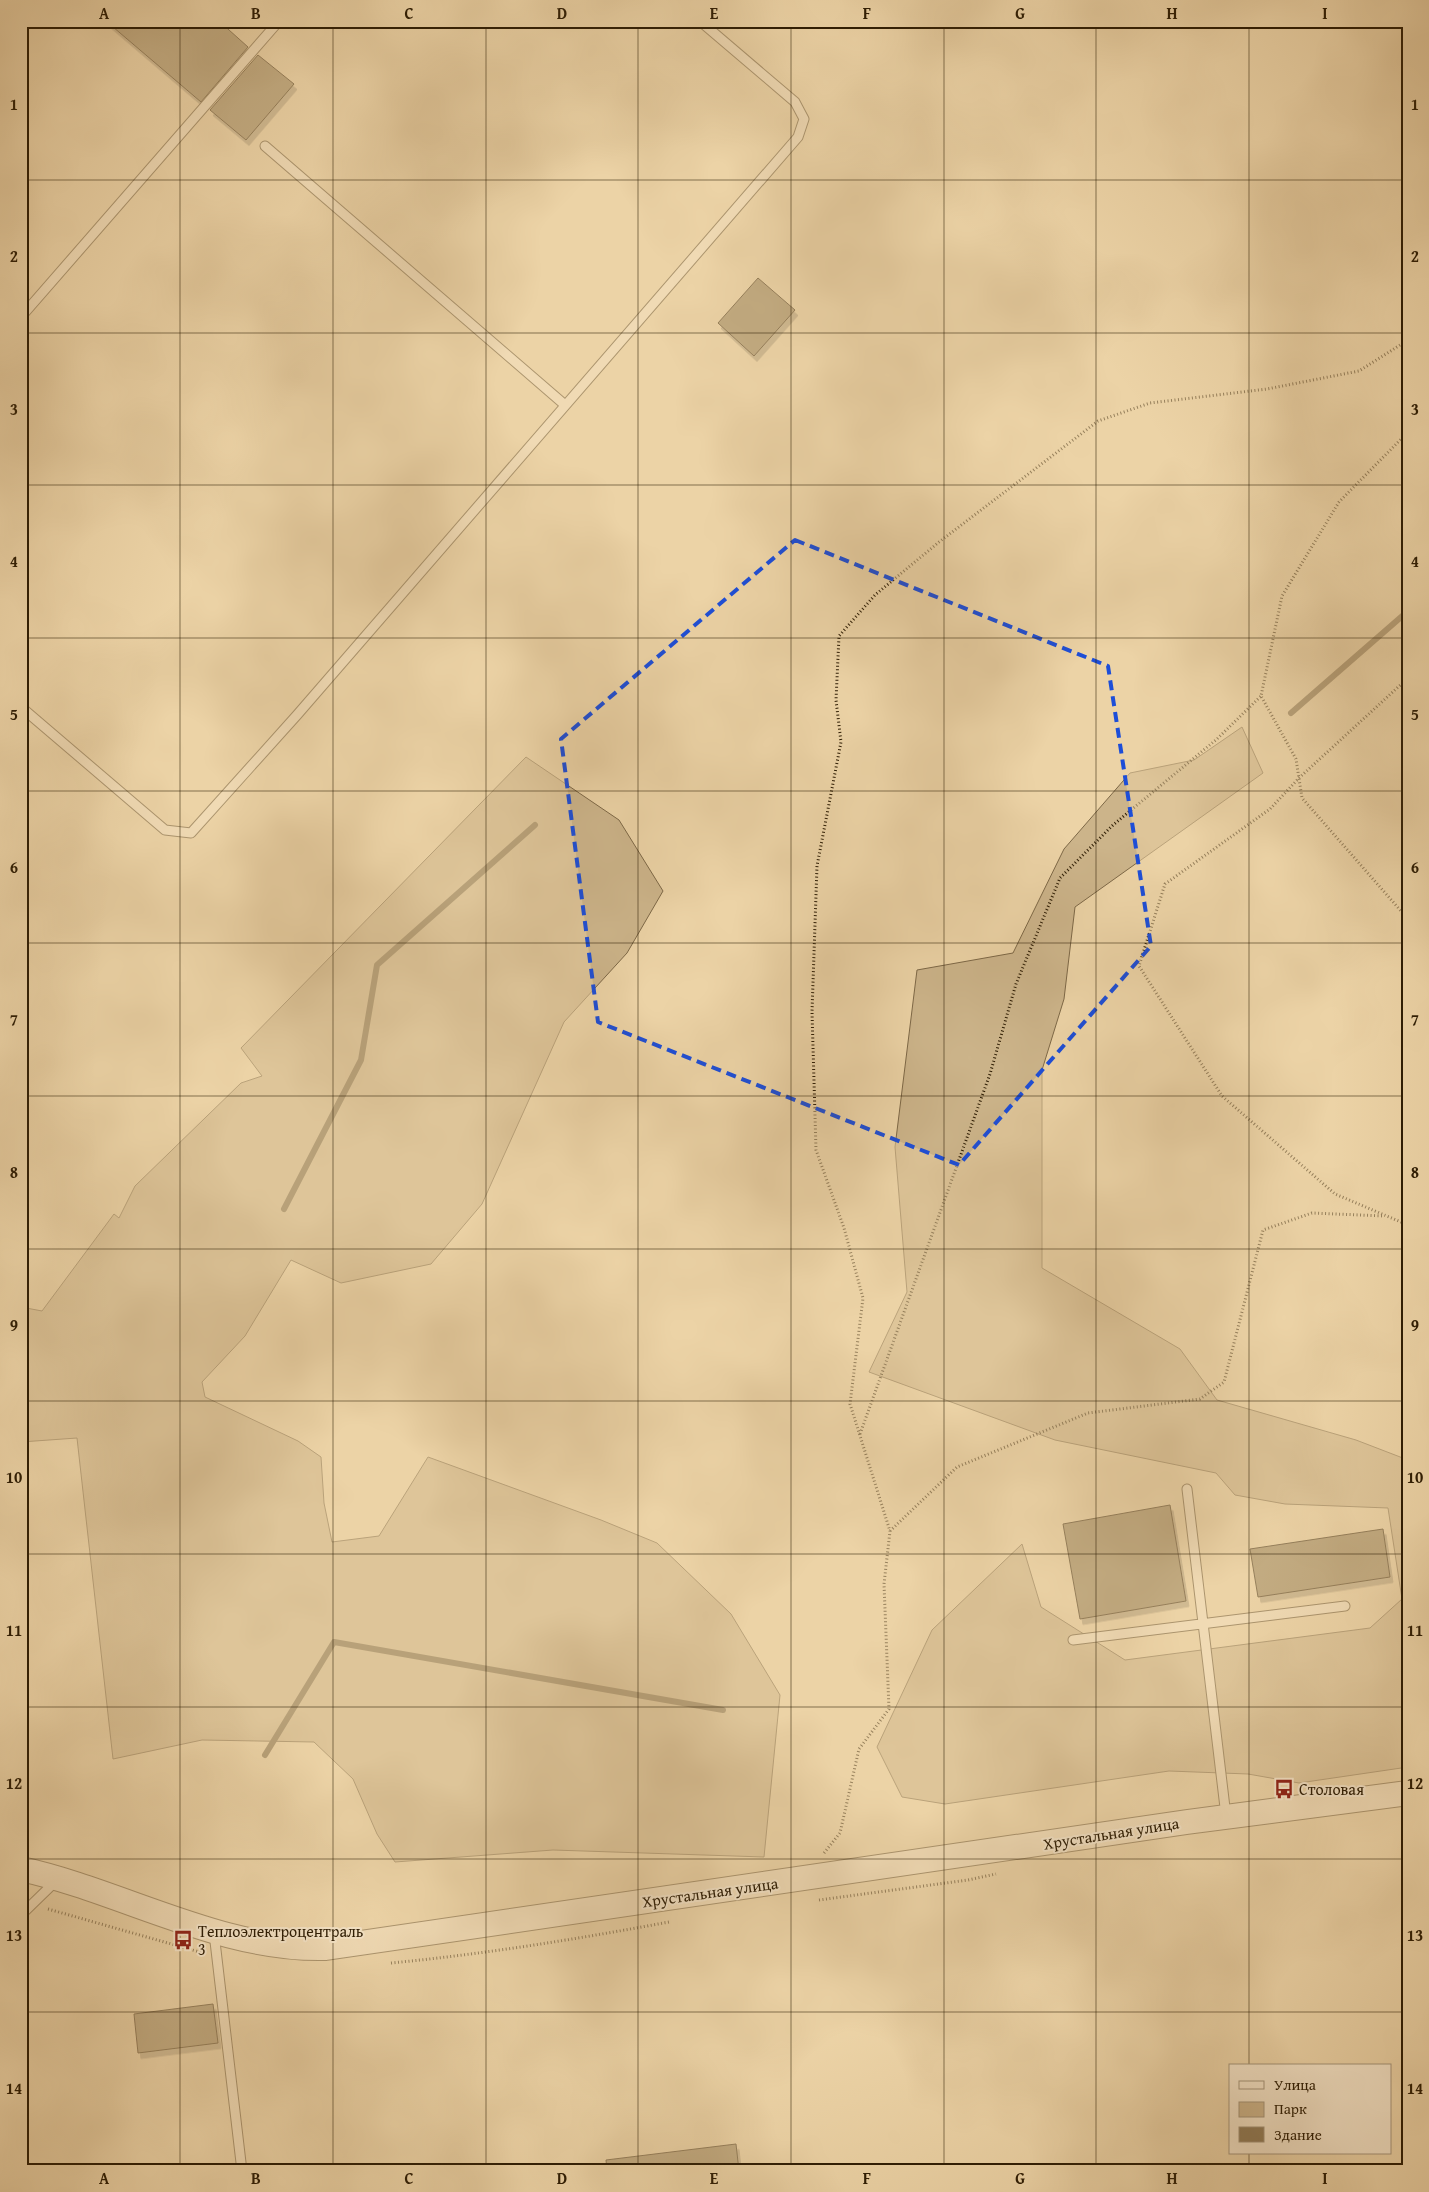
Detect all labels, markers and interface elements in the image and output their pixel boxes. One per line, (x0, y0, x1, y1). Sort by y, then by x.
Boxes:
text: A (99, 1, 110, 25)
text: B (251, 1, 261, 25)
text: C (404, 1, 414, 25)
text: D (557, 1, 567, 25)
text: E (710, 1, 719, 25)
text: F (863, 1, 871, 25)
text: G (1015, 1, 1025, 25)
text: H (1166, 1, 1178, 25)
text: I (1322, 1, 1328, 25)
text: 1 (10, 92, 18, 116)
text: 1 (1411, 92, 1419, 116)
text: 2 (10, 244, 18, 268)
text: 2 (1411, 244, 1419, 268)
text: 3 (10, 397, 18, 421)
text: 3 (1411, 397, 1419, 421)
text: 4 (10, 549, 18, 573)
text: 4 (1411, 549, 1419, 573)
text: 5 (10, 702, 18, 726)
text: 5 (1411, 702, 1419, 726)
text: 6 (10, 855, 18, 879)
text: 6 (1411, 855, 1419, 879)
text: 7 (10, 1007, 18, 1031)
text: 7 (1411, 1007, 1419, 1031)
text: 8 (10, 1160, 18, 1184)
text: 8 (1411, 1160, 1419, 1184)
text: 9 (10, 1313, 18, 1337)
text: 9 (1411, 1313, 1419, 1337)
text: 10 (6, 1465, 22, 1489)
text: 10 (1407, 1465, 1423, 1489)
text: 11 (6, 1618, 22, 1642)
text: 11 (1407, 1618, 1423, 1642)
text: 12 (6, 1771, 22, 1795)
text: 12 (1407, 1771, 1423, 1795)
place label: Столовая (1299, 1777, 1364, 1801)
bus stop icon: Столовая (1273, 1778, 1295, 1800)
street label: Хрустальная улица (1041, 1810, 1181, 1856)
street label: Хрустальная улица (640, 1871, 780, 1913)
place label: Теплоэлектроцентраль 3 (198, 1919, 364, 1961)
text: 13 (6, 1923, 22, 1947)
text: 13 (1407, 1923, 1423, 1947)
bus stop icon: Теплоэлектроцентраль 3 (172, 1929, 194, 1951)
legend (1229, 2064, 1392, 2154)
text: Улица (1274, 2074, 1317, 2095)
text: 14 (6, 2076, 22, 2100)
text: 14 (1407, 2076, 1423, 2100)
text: Парк (1274, 2098, 1307, 2119)
text: Здание (1274, 2124, 1322, 2145)
text: A (99, 2166, 110, 2190)
text: B (251, 2166, 261, 2190)
text: C (404, 2166, 414, 2190)
text: D (557, 2166, 567, 2190)
text: E (710, 2166, 719, 2190)
text: F (863, 2166, 871, 2190)
text: G (1015, 2166, 1025, 2190)
text: H (1166, 2166, 1178, 2190)
text: I (1322, 2166, 1328, 2190)

